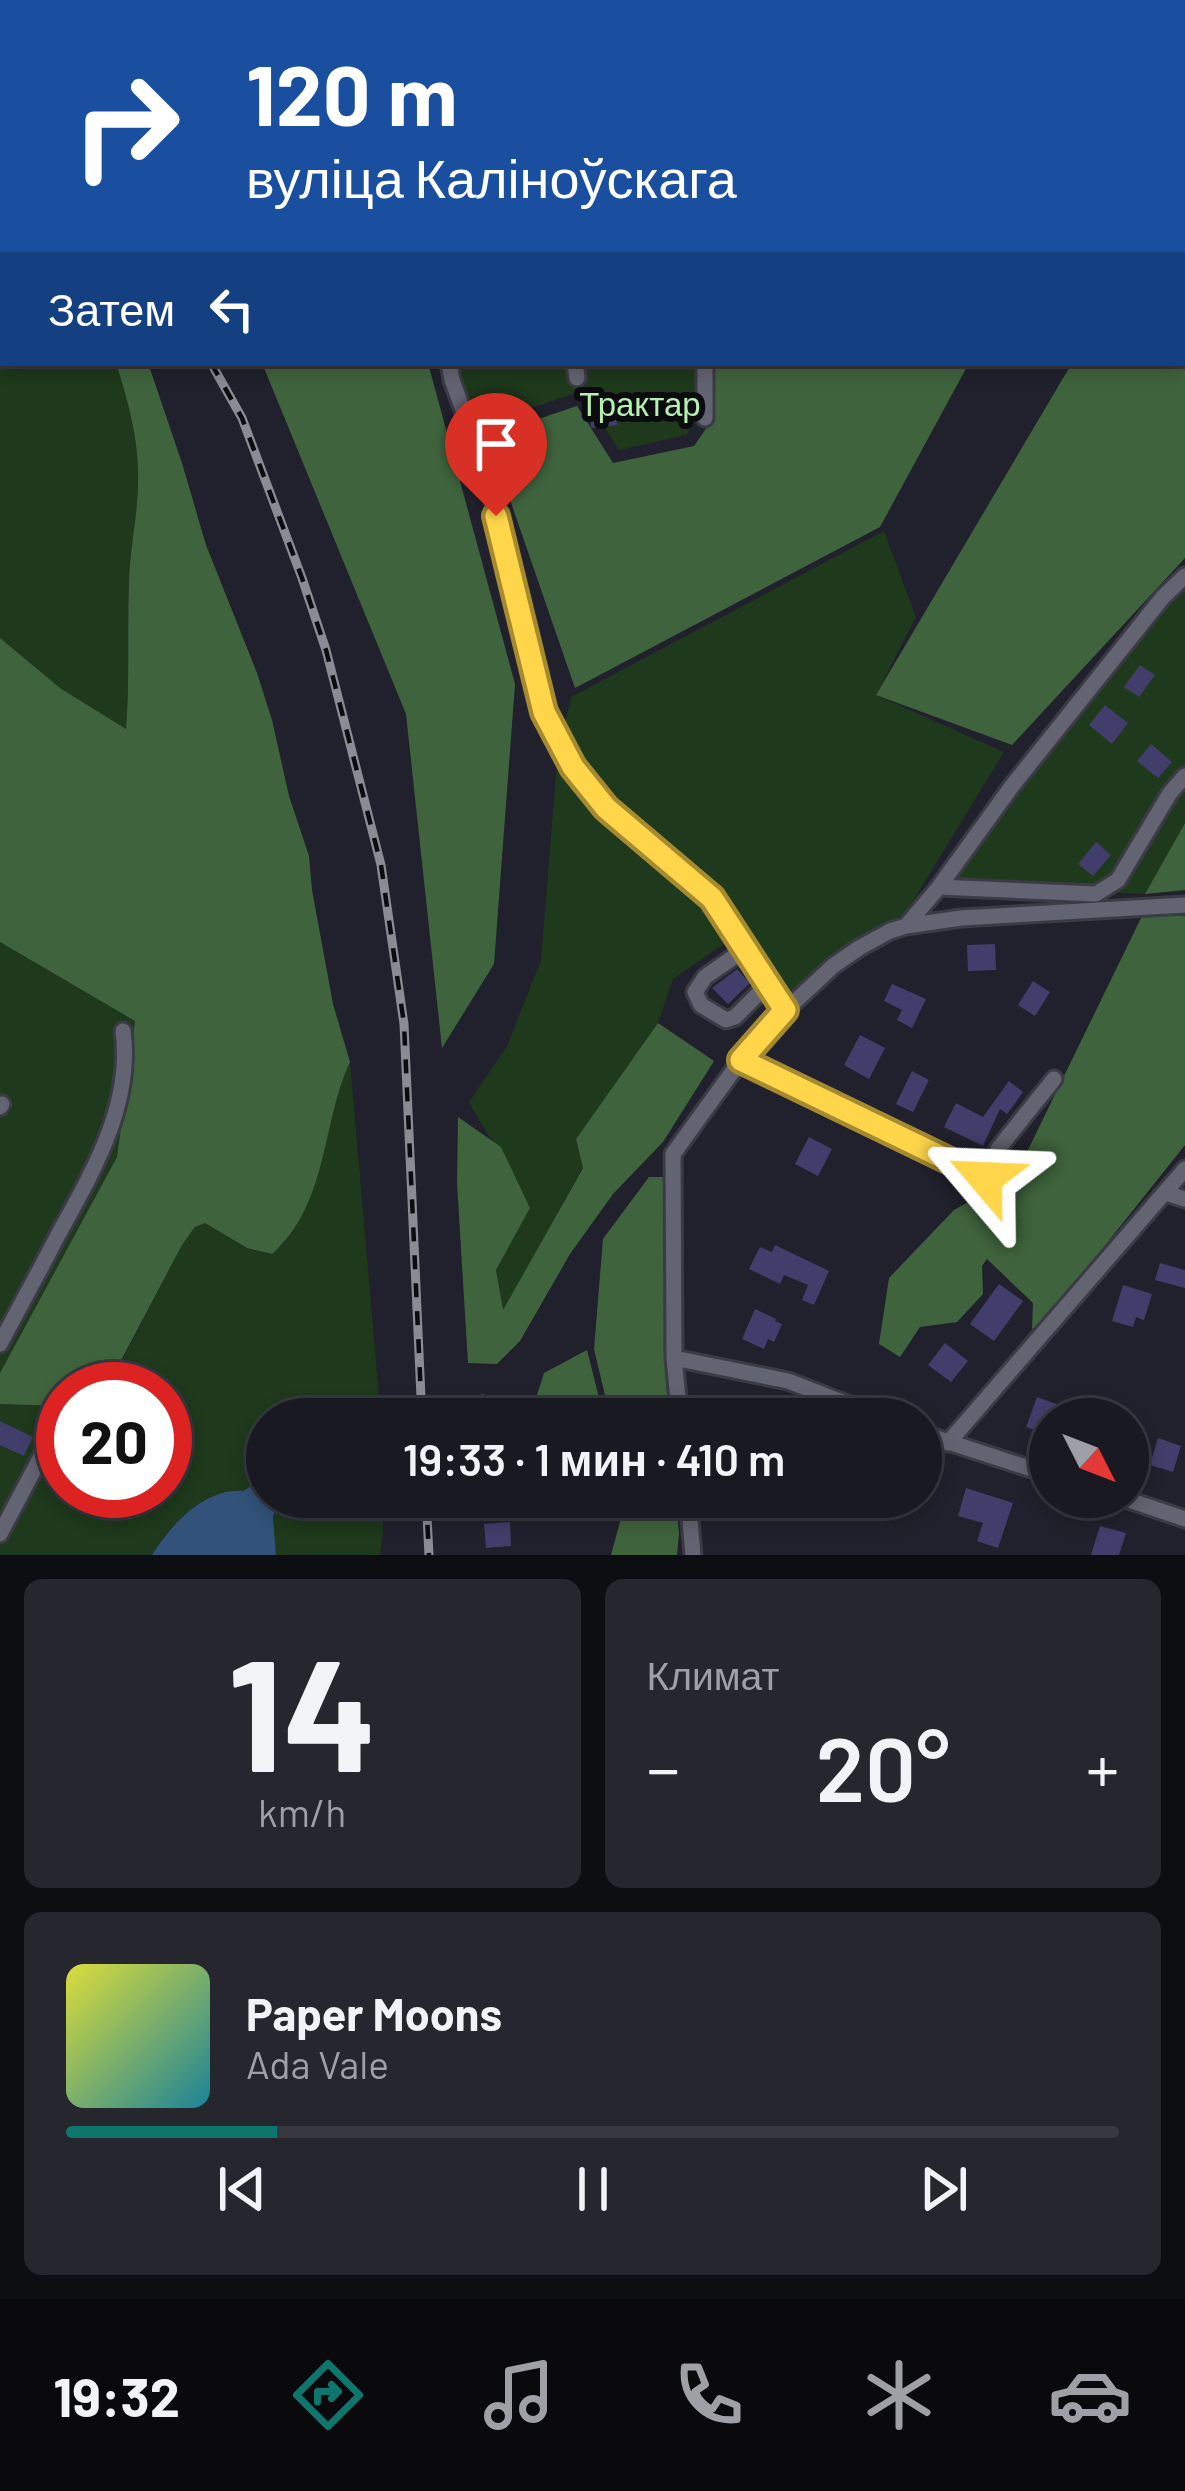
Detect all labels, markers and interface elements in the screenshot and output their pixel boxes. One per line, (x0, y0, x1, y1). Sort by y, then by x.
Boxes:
text: 120 m (246, 42, 458, 143)
icon: right (48, 48, 204, 204)
text: вуліца Каліноўскага (246, 144, 737, 209)
icon: left (199, 276, 265, 342)
text: Затем (48, 281, 175, 335)
park label: Трактар (579, 383, 701, 423)
pin (445, 393, 547, 516)
icon: arrive (463, 411, 529, 477)
position arrow (922, 1115, 1048, 1241)
speed limit sign: 20 (36, 1362, 192, 1518)
north arrow (1029, 1398, 1149, 1518)
map controls (1029, 1398, 1149, 1518)
text: 19:33 · 1 мин · 410 m (403, 1431, 785, 1485)
text: 14 (227, 1616, 377, 1803)
text: Климат (647, 1651, 779, 1698)
text: 20° (815, 1712, 950, 1820)
text: − (647, 1727, 680, 1806)
text: + (1086, 1727, 1119, 1806)
text: km/h (258, 1788, 346, 1835)
text: Paper Moons (246, 1986, 502, 2040)
text: Ada Vale (246, 2040, 389, 2087)
icon: previous (209, 2156, 275, 2222)
icon: pause (560, 2156, 626, 2222)
icon: next (911, 2156, 977, 2222)
icon: directions (286, 2353, 370, 2437)
icon: music (477, 2353, 561, 2437)
icon: phone (667, 2353, 751, 2437)
icon: climate (857, 2353, 941, 2437)
icon: car (1048, 2353, 1132, 2437)
text: 19:32 (53, 2363, 180, 2428)

